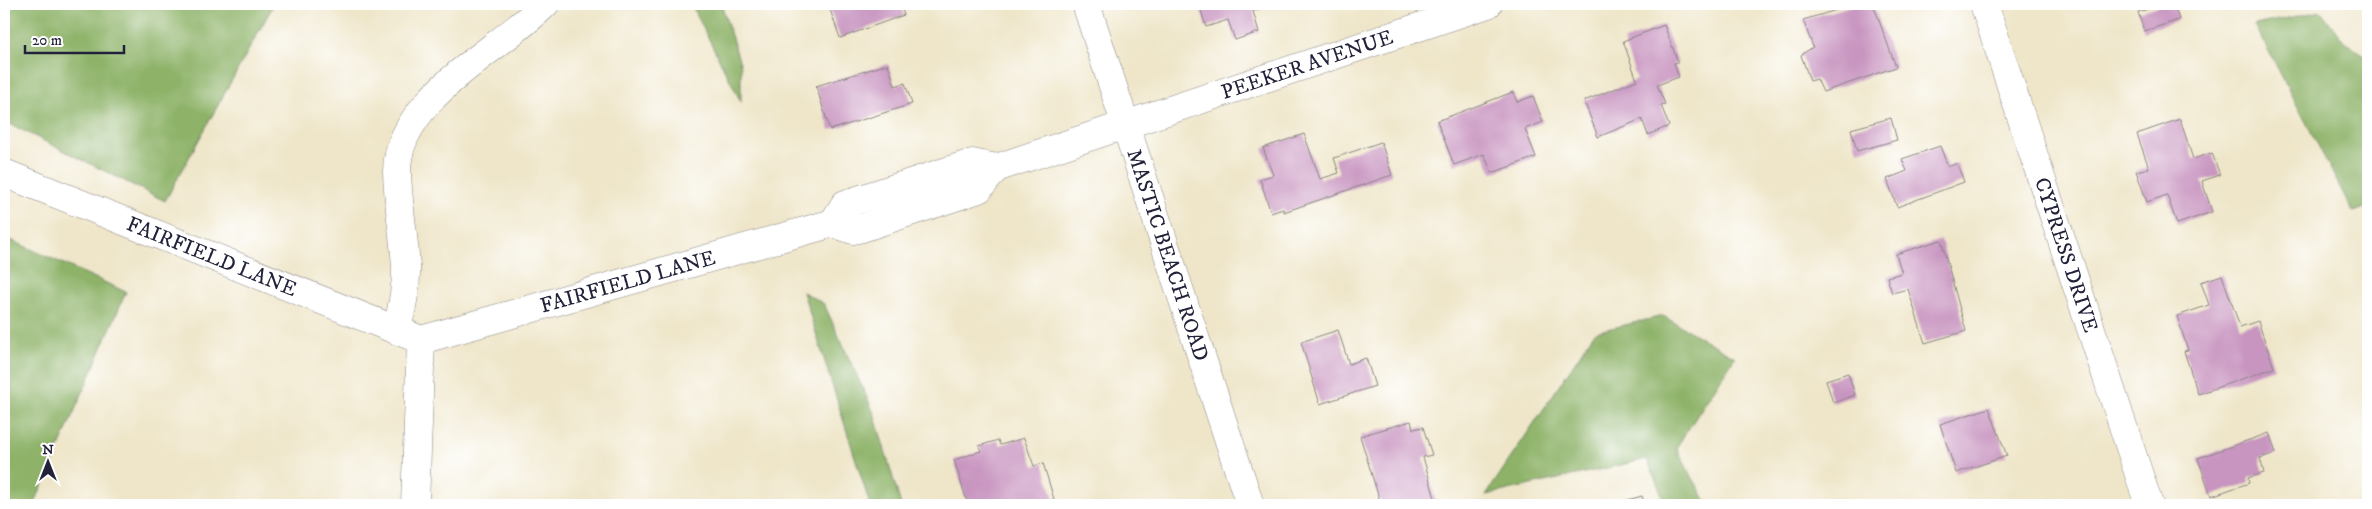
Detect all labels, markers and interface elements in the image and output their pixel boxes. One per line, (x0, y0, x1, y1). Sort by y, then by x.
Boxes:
scale bar (25, 22, 124, 54)
street label: PEEKER AVENUE (1218, 25, 1397, 106)
text: 20 m (32, 31, 62, 50)
street label: MASTIC BEACH ROAD (1120, 146, 1214, 365)
street label: CYPRESS DRIVE (2028, 174, 2103, 336)
street label: FAIRFIELD LANE (123, 211, 301, 303)
street label: FAIRFIELD LANE (537, 245, 719, 320)
north arrow (22, 436, 72, 486)
text: N (42, 441, 54, 459)

